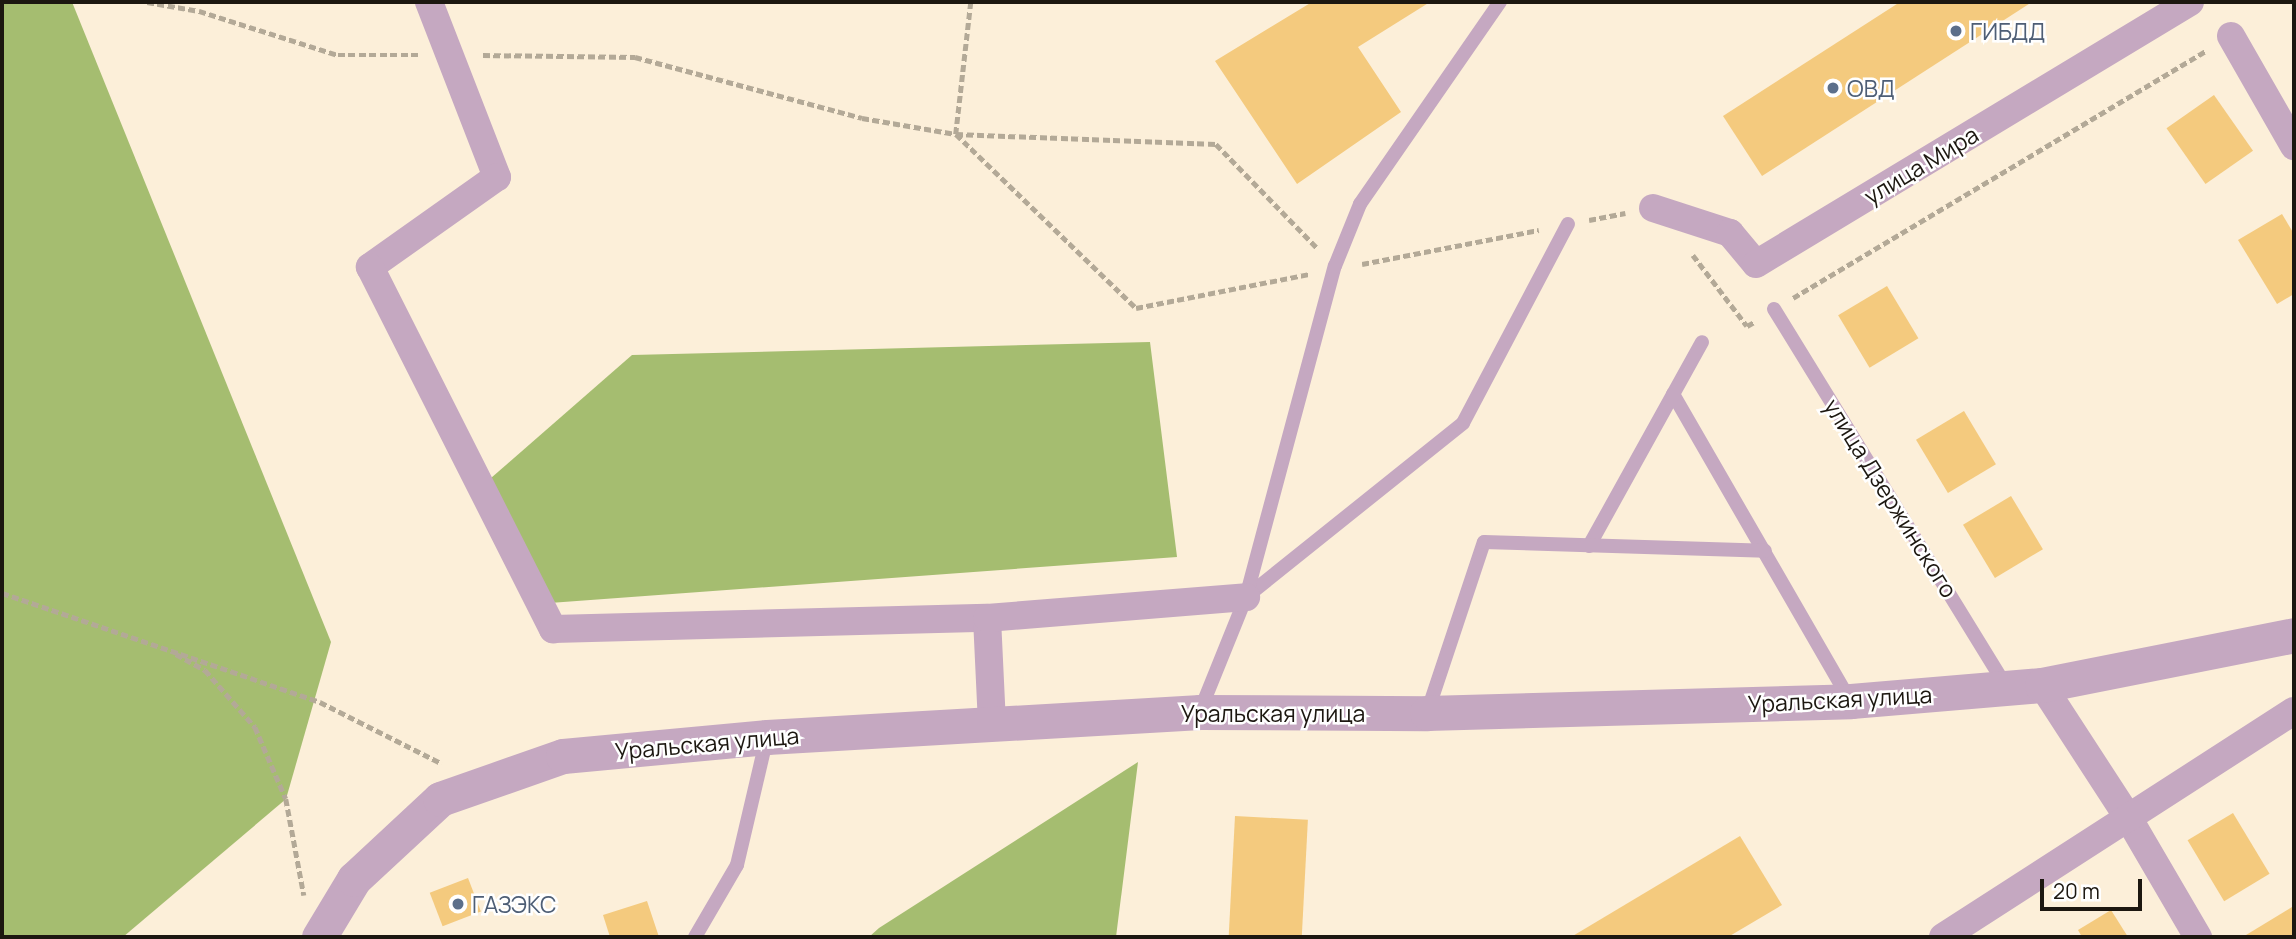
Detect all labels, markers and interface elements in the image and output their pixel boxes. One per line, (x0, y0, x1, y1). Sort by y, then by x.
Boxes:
place label: ГИБДД (1970, 17, 2045, 45)
marker: ГИБДД (1948, 23, 1964, 39)
place label: ОВД (1847, 74, 1895, 102)
marker: ОВД (1825, 80, 1841, 96)
street label: улица Мира (1859, 120, 1983, 210)
street label: улица Дзержинского (1819, 394, 1963, 602)
street label: Уральская улица (1747, 680, 1933, 718)
street label: Уральская улица (1181, 699, 1365, 727)
street label: Уральская улица (614, 721, 800, 765)
scale bar (2044, 866, 2146, 910)
text: 20 m (2053, 877, 2100, 905)
place label: ГАЗЭКС (472, 890, 556, 918)
marker: ГАЗЭКС (450, 896, 466, 912)

